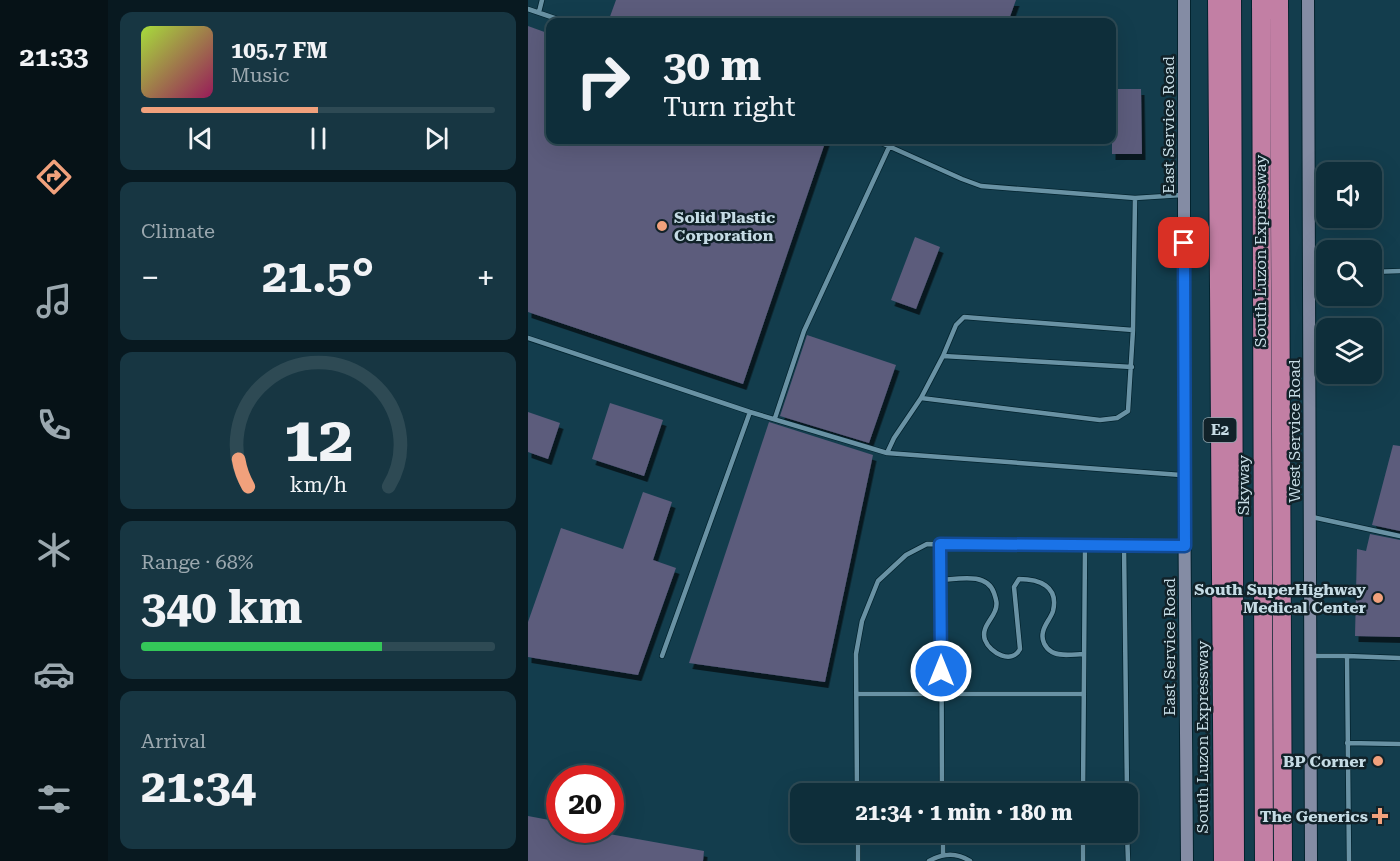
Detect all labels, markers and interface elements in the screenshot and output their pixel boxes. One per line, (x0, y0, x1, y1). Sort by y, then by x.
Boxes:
text: 105.7 FM (231, 38, 328, 63)
text: 21:33 (20, 41, 88, 73)
text: 30 m (663, 41, 761, 90)
icon: right (564, 42, 642, 120)
street label: East Service Road (1159, 56, 1178, 194)
text: Music (231, 63, 290, 87)
text: Turn right (663, 91, 796, 123)
icon: previous (184, 122, 217, 155)
icon: pause (302, 122, 335, 155)
icon: next (420, 122, 453, 155)
street label: South Luzon Expressway (1251, 154, 1270, 347)
icon: directions (33, 156, 75, 198)
map controls (1316, 162, 1382, 384)
button: sound (1316, 162, 1382, 228)
place label: Solid Plastic Corporation (674, 208, 775, 245)
pin (1158, 217, 1209, 268)
text: Climate (141, 219, 215, 243)
marker: Solid Plastic Corporation (655, 219, 669, 233)
icon: arrive (1167, 226, 1200, 259)
button: search (1316, 240, 1382, 306)
text: 21.5° (262, 250, 374, 303)
text: − (141, 258, 159, 297)
text: + (477, 258, 495, 297)
icon: music (33, 280, 75, 322)
button: layers (1316, 318, 1382, 384)
street label: West Service Road (1285, 359, 1304, 503)
icon: phone (33, 404, 75, 446)
text: 12 (283, 404, 353, 477)
road number: E2 (1204, 418, 1236, 442)
street label: Skyway (1234, 454, 1253, 515)
text: km/h (289, 473, 347, 498)
icon: climate (33, 529, 75, 571)
text: Range · 68% (141, 550, 253, 574)
street label: East Service Road (1160, 578, 1179, 716)
place label: South SuperHighway Medical Center (1194, 580, 1366, 617)
text: 340 km (141, 581, 302, 634)
marker: South SuperHighway Medical Center (1371, 591, 1385, 605)
position arrow (909, 639, 973, 703)
street label: South Luzon Expressway (1193, 640, 1212, 833)
icon: car (33, 653, 75, 695)
text: Arrival (141, 729, 206, 753)
place label: BP Corner (1283, 752, 1366, 771)
marker: BP Corner (1371, 754, 1385, 768)
text: 21:34 (141, 760, 256, 813)
speed limit sign: 20 (546, 765, 624, 843)
icon: filters (33, 778, 75, 820)
text: 21:34 · 1 min · 180 m (855, 800, 1073, 825)
place label: The Generics (1260, 807, 1368, 826)
marker: The Generics (1373, 809, 1387, 823)

